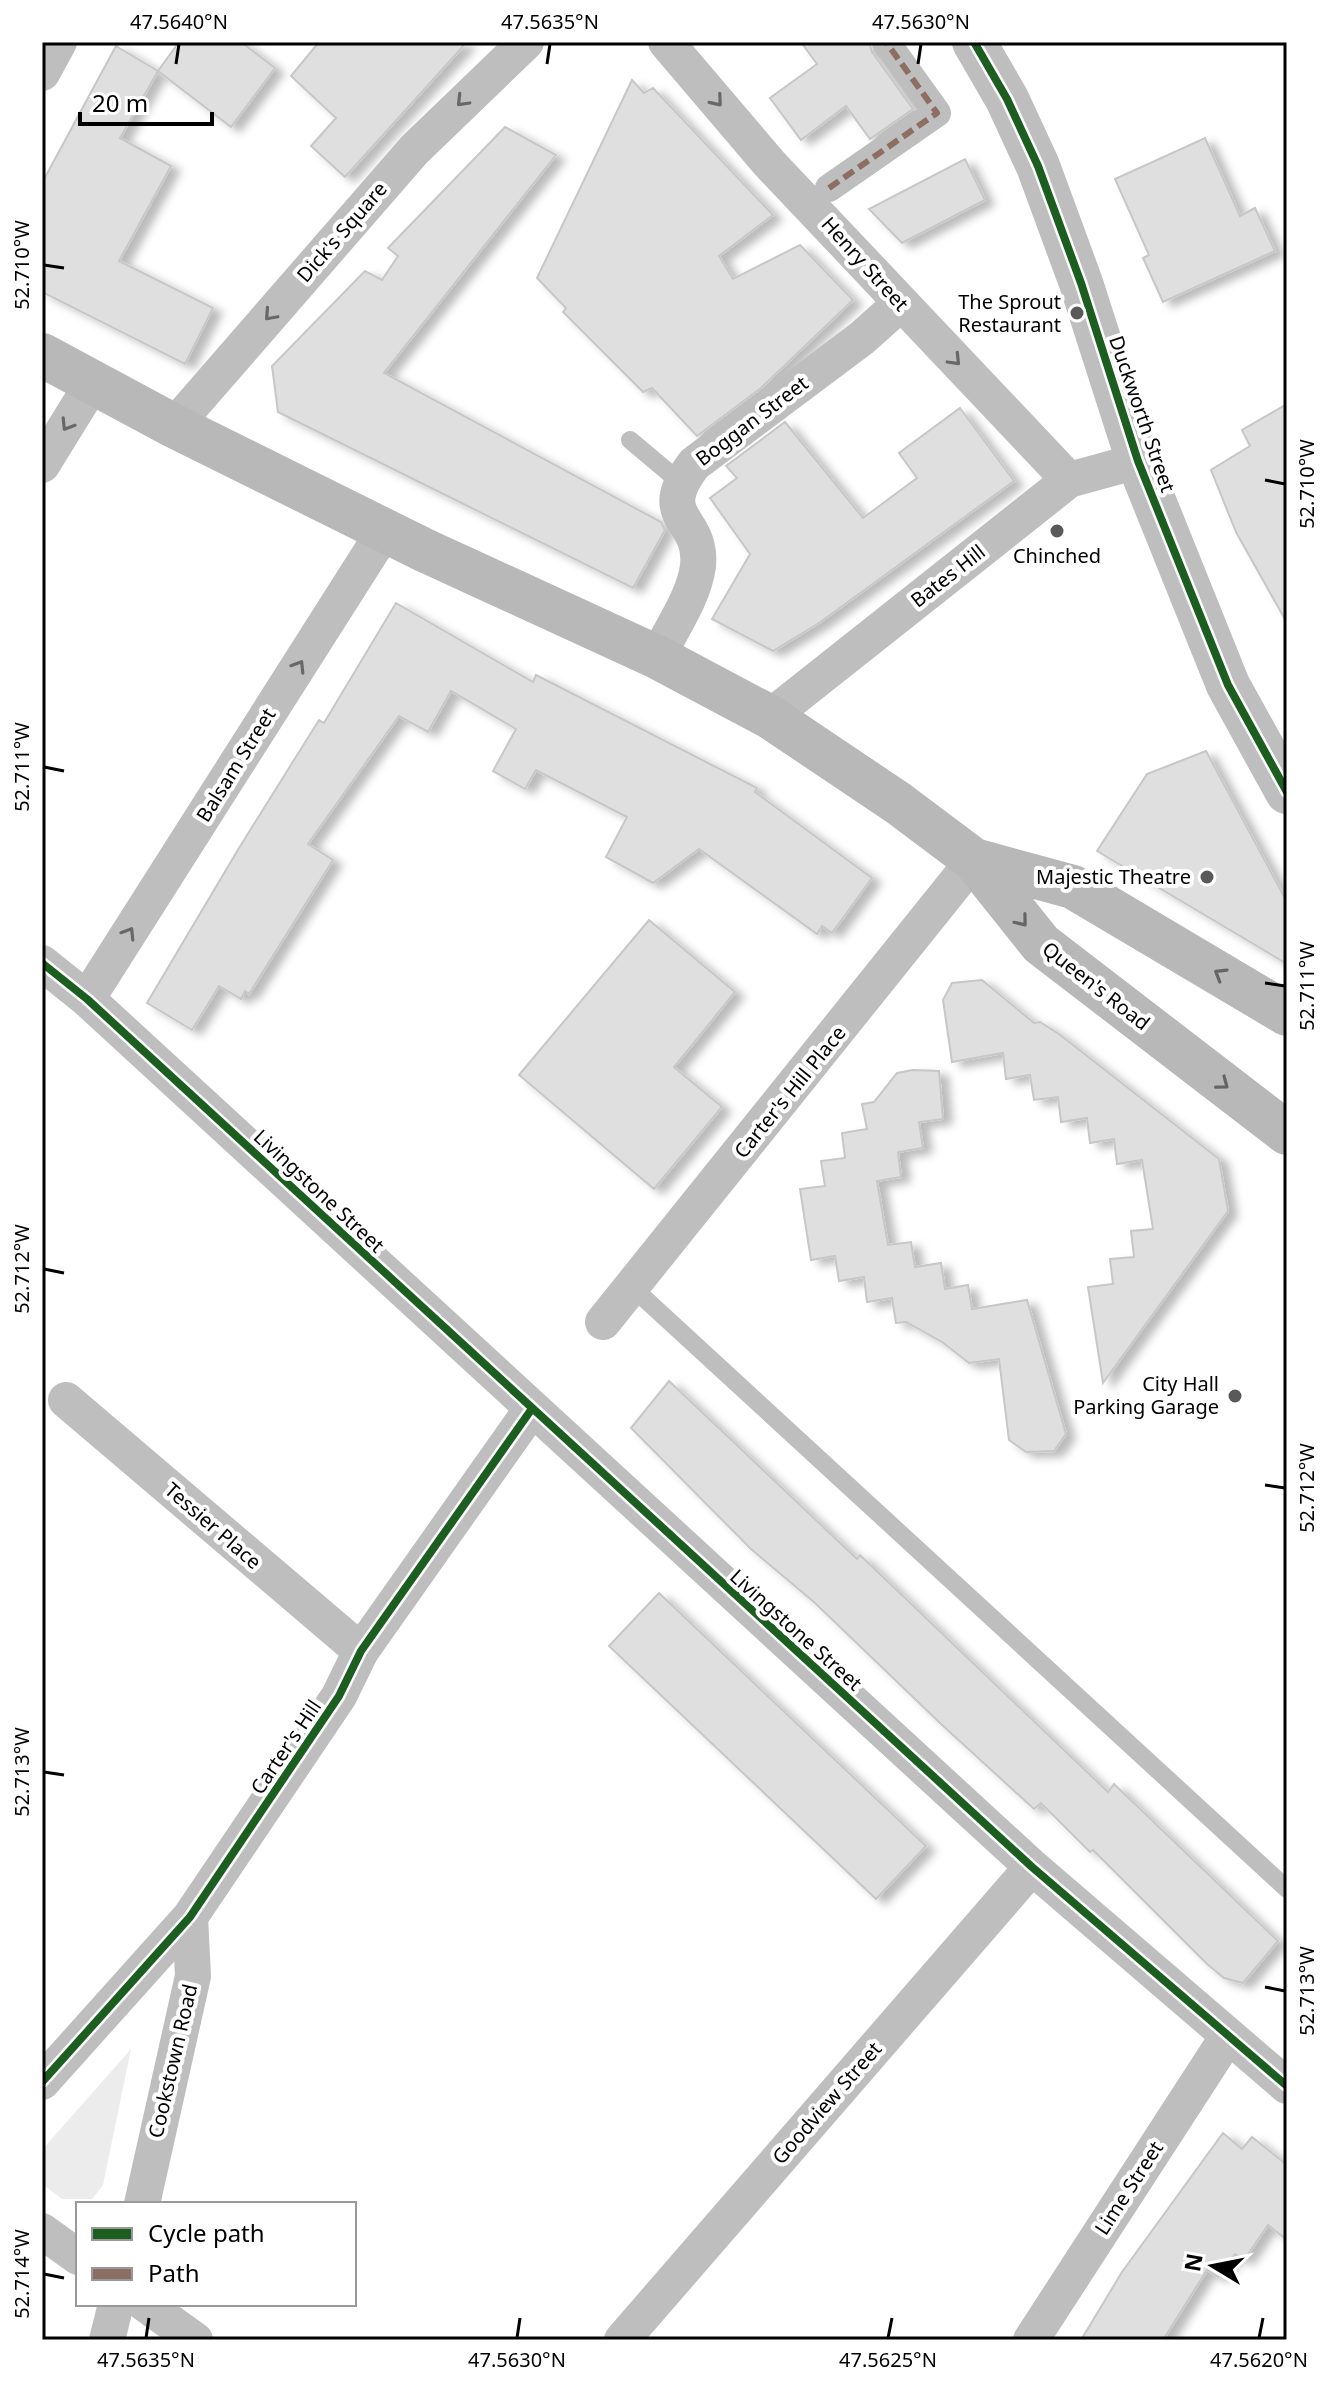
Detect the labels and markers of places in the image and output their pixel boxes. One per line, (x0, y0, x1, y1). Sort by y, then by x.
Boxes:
place label: The Sprout Restaurant (958, 288, 1061, 338)
marker: The Sprout Restaurant (1068, 304, 1086, 322)
marker: Chinched (1048, 522, 1066, 540)
place label: Chinched (1013, 542, 1101, 569)
place label: Majestic Theatre (1036, 863, 1191, 890)
marker: Majestic Theatre (1198, 868, 1216, 886)
place label: City Hall Parking Garage (1073, 1370, 1219, 1420)
marker: City Hall Parking Garage (1226, 1387, 1244, 1405)

